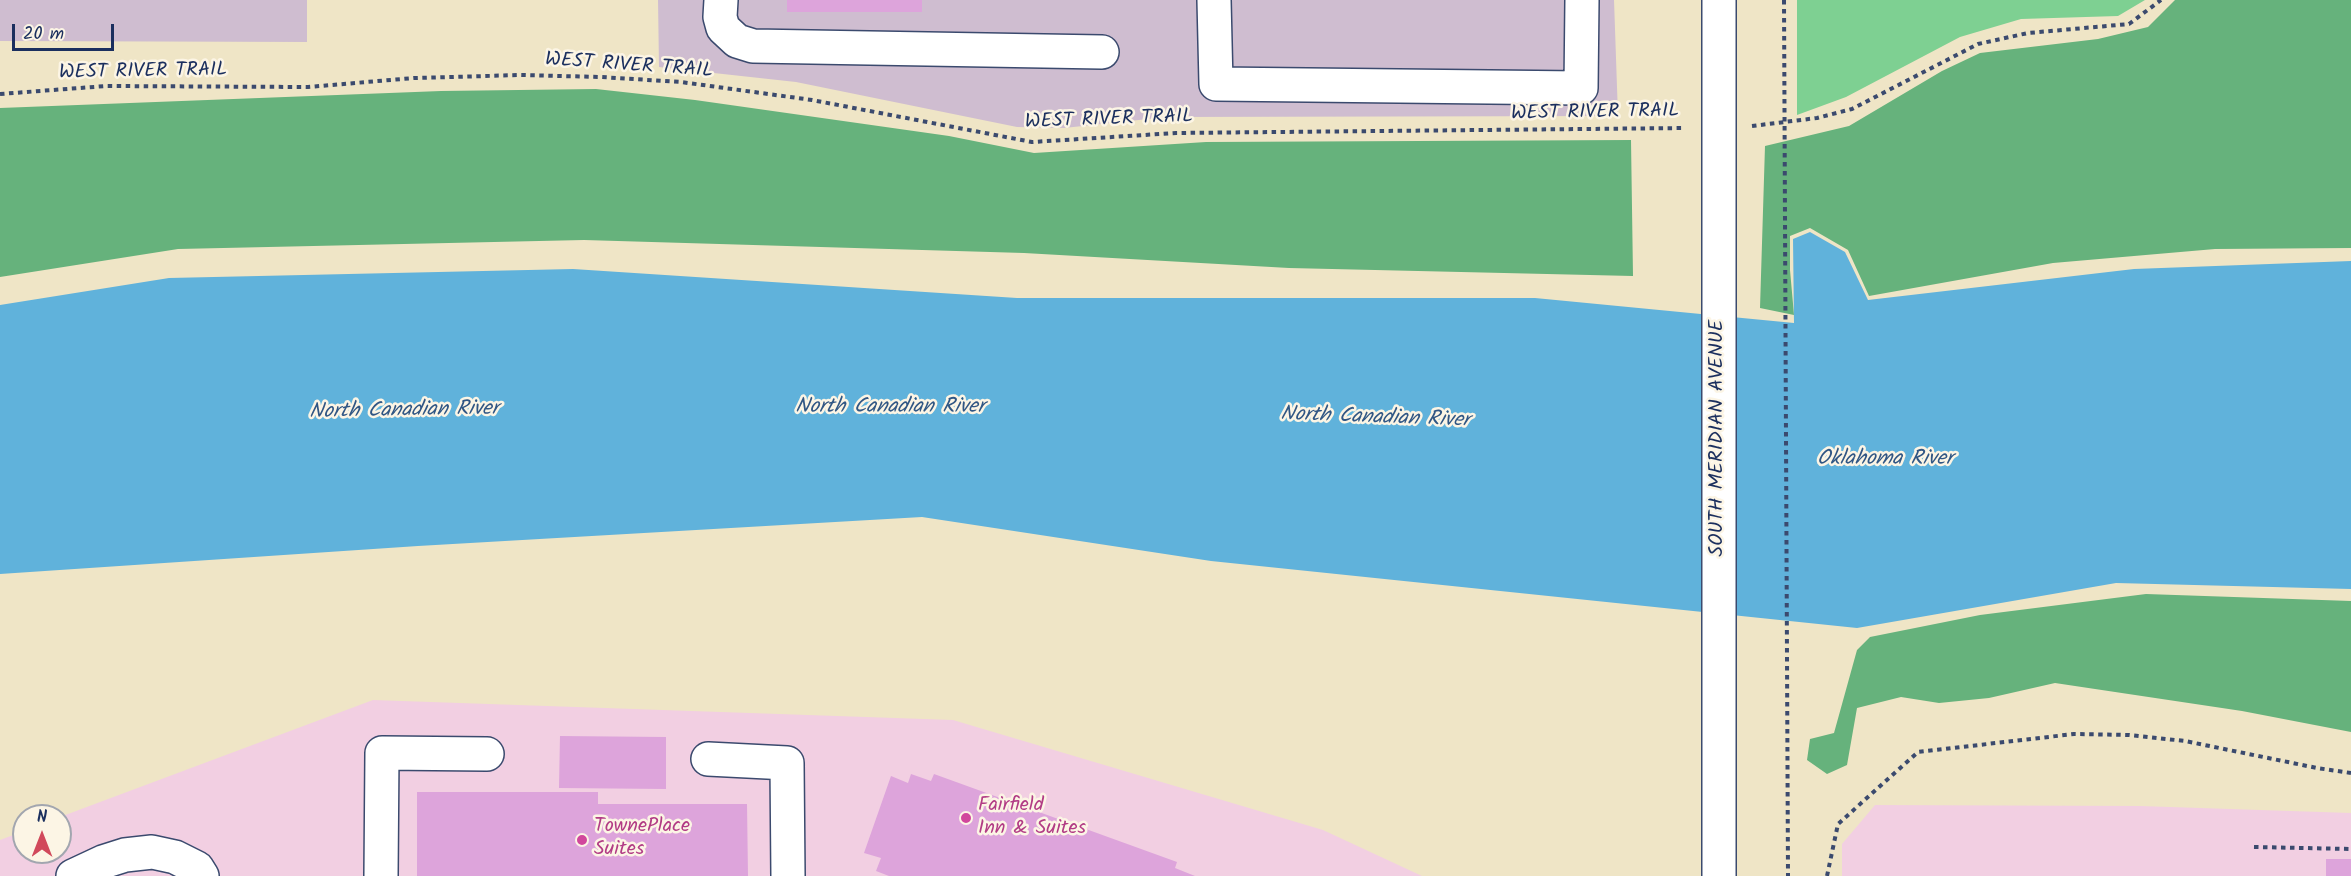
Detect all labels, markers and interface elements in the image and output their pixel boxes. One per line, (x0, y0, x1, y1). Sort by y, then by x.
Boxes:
scale bar (15, 12, 117, 50)
text: 20 m (23, 20, 64, 49)
street label: WEST RIVER TRAIL (544, 49, 714, 85)
street label: WEST RIVER TRAIL (59, 60, 227, 86)
street label: WEST RIVER TRAIL (1511, 101, 1679, 127)
street label: WEST RIVER TRAIL (1025, 106, 1193, 136)
street label: SOUTH MERIDIAN AVENUE (1707, 320, 1731, 556)
water label: North Canadian River (795, 395, 985, 421)
water label: North Canadian River (309, 398, 499, 426)
water label: North Canadian River (1280, 403, 1470, 435)
water label: Oklahoma River (1817, 447, 1953, 473)
place label: Fairfield Inn & Suites (978, 795, 1086, 842)
north arrow (12, 804, 72, 864)
text: N (37, 805, 47, 830)
marker: Fairfield Inn & Suites (959, 811, 973, 825)
place label: TownePlace Suites (594, 816, 690, 863)
marker: TownePlace Suites (575, 833, 589, 847)

